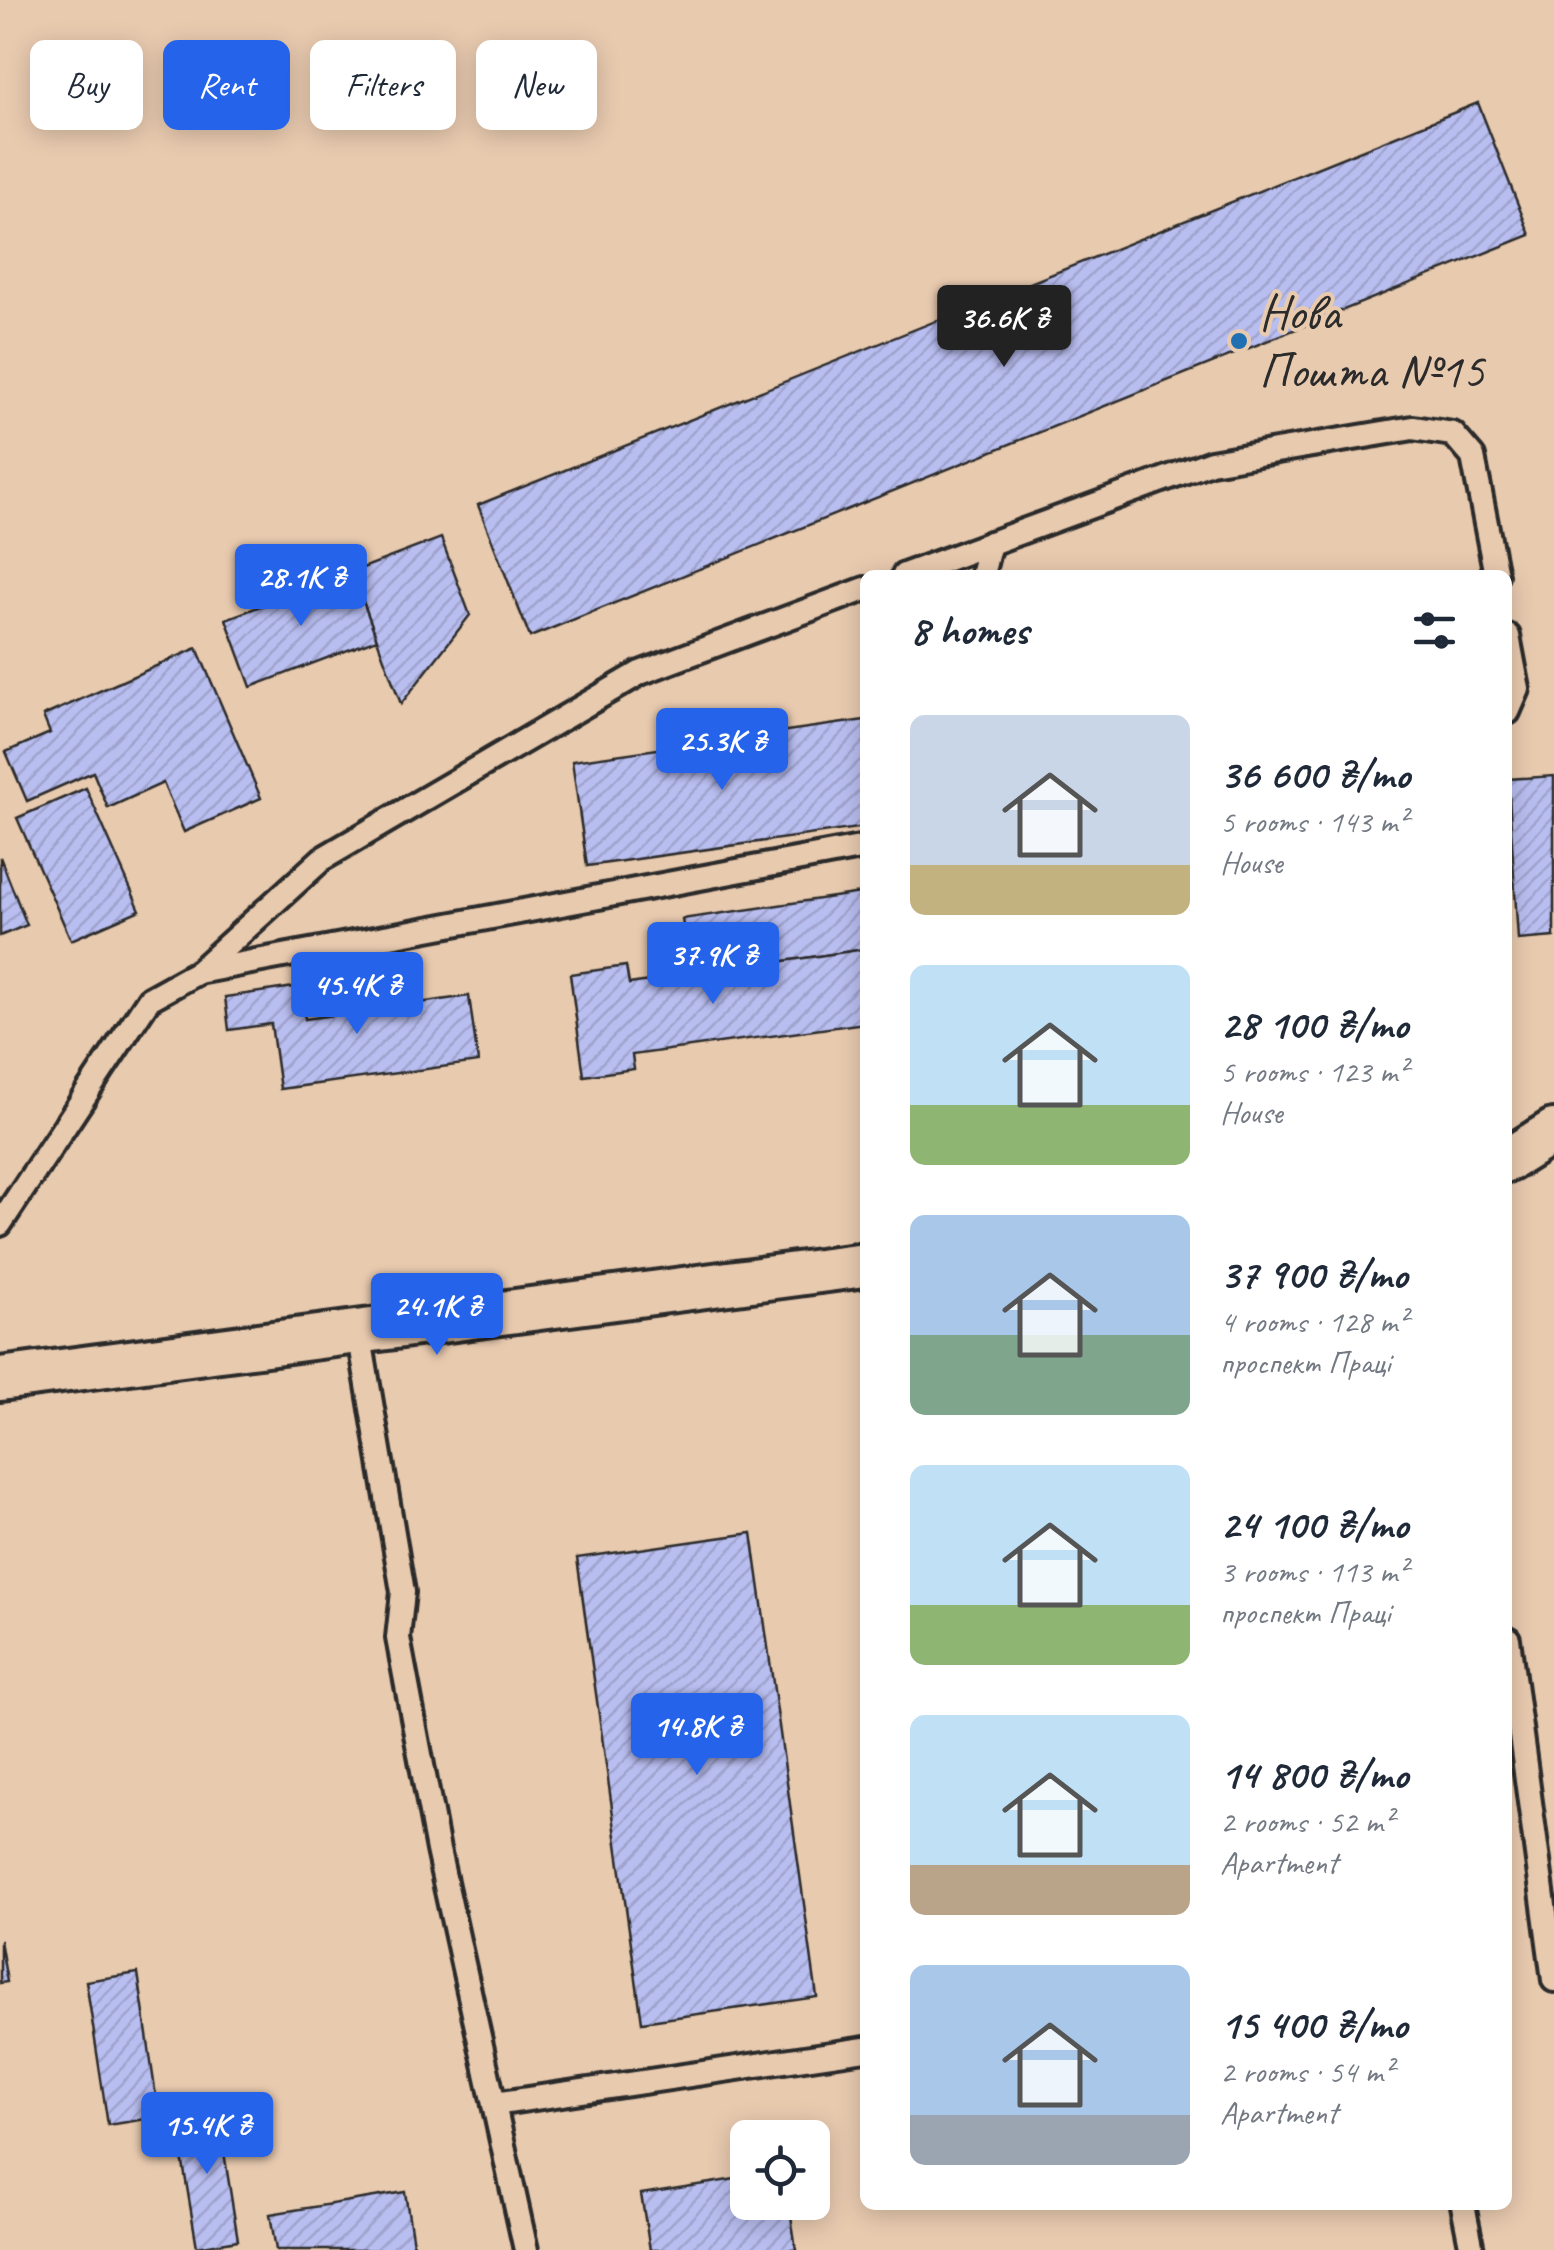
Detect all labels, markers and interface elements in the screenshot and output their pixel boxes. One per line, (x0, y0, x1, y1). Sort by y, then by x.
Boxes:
chip: Buy (30, 40, 143, 130)
chip: Rent (163, 40, 290, 130)
chip: Filters (310, 40, 456, 130)
chip: New (476, 40, 597, 130)
place label: Нова Пошта №15 (1259, 281, 1487, 402)
pin: 36.6K ₴ (912, 285, 1096, 370)
text: 36.6K ₴ (959, 297, 1049, 338)
marker: Нова Пошта №15 (1228, 330, 1250, 352)
pin: 28.1K ₴ (209, 544, 393, 629)
text: 28.1K ₴ (257, 556, 345, 597)
icon: filters (1407, 603, 1462, 658)
text: 8 homes (910, 604, 1029, 657)
pin: 25.3K ₴ (630, 708, 814, 793)
text: 25.3K ₴ (678, 720, 766, 761)
text: 36 600 ₴/mo (1220, 748, 1410, 801)
icon: home (990, 755, 1110, 875)
text: 5 rooms · 143 m² (1220, 801, 1407, 842)
text: House (1220, 842, 1282, 883)
pin: 37.9K ₴ (621, 922, 805, 1007)
text: 37.9K ₴ (669, 934, 757, 975)
pin: 45.4K ₴ (265, 952, 449, 1037)
text: 45.4K ₴ (313, 964, 401, 1005)
text: 28 100 ₴/mo (1220, 998, 1408, 1051)
icon: home (990, 1005, 1110, 1125)
text: 5 rooms · 123 m² (1220, 1051, 1407, 1092)
text: House (1220, 1092, 1282, 1133)
text: 37 900 ₴/mo (1220, 1248, 1407, 1301)
icon: home (990, 1255, 1110, 1375)
pin: 24.1K ₴ (345, 1273, 529, 1358)
text: 24.1K ₴ (393, 1285, 481, 1326)
text: 4 rooms · 128 m² (1220, 1301, 1407, 1342)
text: проспект Праці (1220, 1342, 1391, 1383)
text: 24 100 ₴/mo (1220, 1498, 1408, 1551)
icon: home (990, 1505, 1110, 1625)
text: 3 rooms · 113 m² (1220, 1551, 1407, 1592)
text: проспект Праці (1220, 1592, 1391, 1633)
pin: 14.8K ₴ (605, 1693, 789, 1778)
text: 14.8K ₴ (653, 1705, 741, 1746)
text: 14 800 ₴/mo (1220, 1748, 1408, 1801)
icon: home (990, 1755, 1110, 1875)
text: 2 rooms · 52 m² (1220, 1801, 1393, 1842)
text: Apartment (1220, 1842, 1338, 1883)
text: 15 400 ₴/mo (1220, 1998, 1407, 2051)
icon: home (990, 2005, 1110, 2125)
text: 2 rooms · 54 m² (1220, 2051, 1393, 2092)
pin: 15.4K ₴ (115, 2092, 299, 2177)
text: Apartment (1220, 2092, 1338, 2133)
text: 15.4K ₴ (163, 2104, 251, 2145)
map controls (730, 2120, 830, 2220)
button: locate (730, 2120, 830, 2220)

